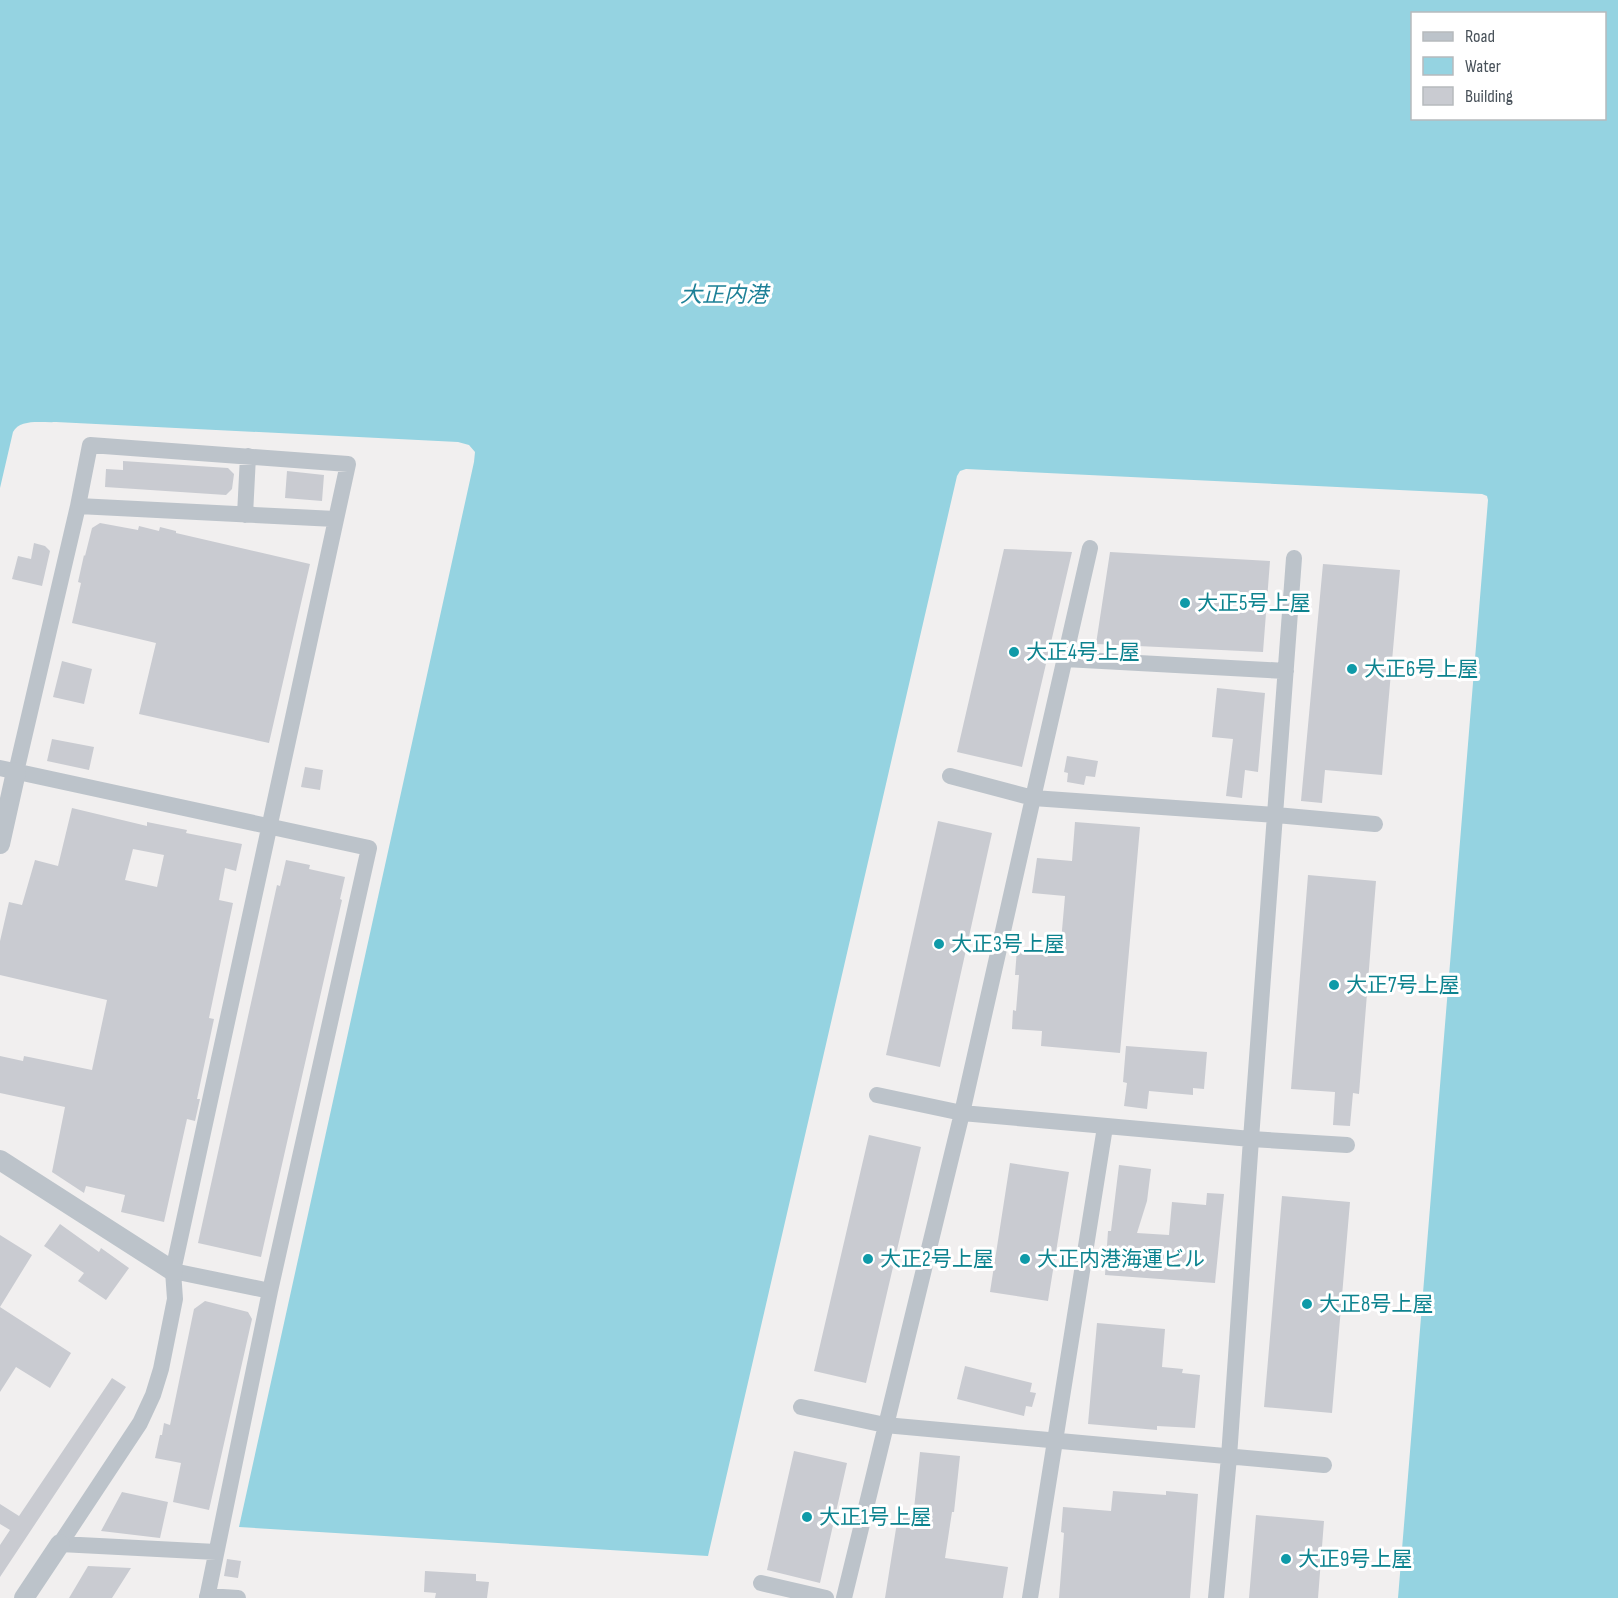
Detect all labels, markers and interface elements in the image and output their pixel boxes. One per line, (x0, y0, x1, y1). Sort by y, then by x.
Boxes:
legend (1411, 12, 1606, 120)
text: Road (1465, 26, 1495, 47)
text: Water (1465, 56, 1501, 77)
text: Building (1465, 86, 1513, 107)
water label: 大正内港 (680, 282, 771, 309)
place label: 大正5号上屋 (1197, 591, 1310, 616)
marker: 大正5号上屋 (1178, 596, 1192, 610)
place label: 大正4号上屋 (1026, 640, 1140, 665)
marker: 大正4号上屋 (1007, 645, 1021, 659)
place label: 大正6号上屋 (1364, 657, 1478, 682)
marker: 大正6号上屋 (1345, 662, 1359, 676)
place label: 大正3号上屋 (951, 932, 1065, 957)
marker: 大正3号上屋 (932, 937, 946, 951)
place label: 大正7号上屋 (1346, 973, 1459, 998)
marker: 大正7号上屋 (1327, 978, 1341, 992)
place label: 大正2号上屋 (880, 1247, 994, 1272)
place label: 大正内港海運ビル (1037, 1247, 1205, 1272)
marker: 大正2号上屋 (861, 1252, 875, 1266)
marker: 大正内港海運ビル (1018, 1252, 1032, 1266)
place label: 大正8号上屋 (1319, 1292, 1433, 1317)
marker: 大正8号上屋 (1300, 1297, 1314, 1311)
place label: 大正1号上屋 (819, 1505, 931, 1530)
marker: 大正1号上屋 (800, 1510, 814, 1524)
place label: 大正9号上屋 (1298, 1547, 1412, 1572)
marker: 大正9号上屋 (1279, 1552, 1293, 1566)

